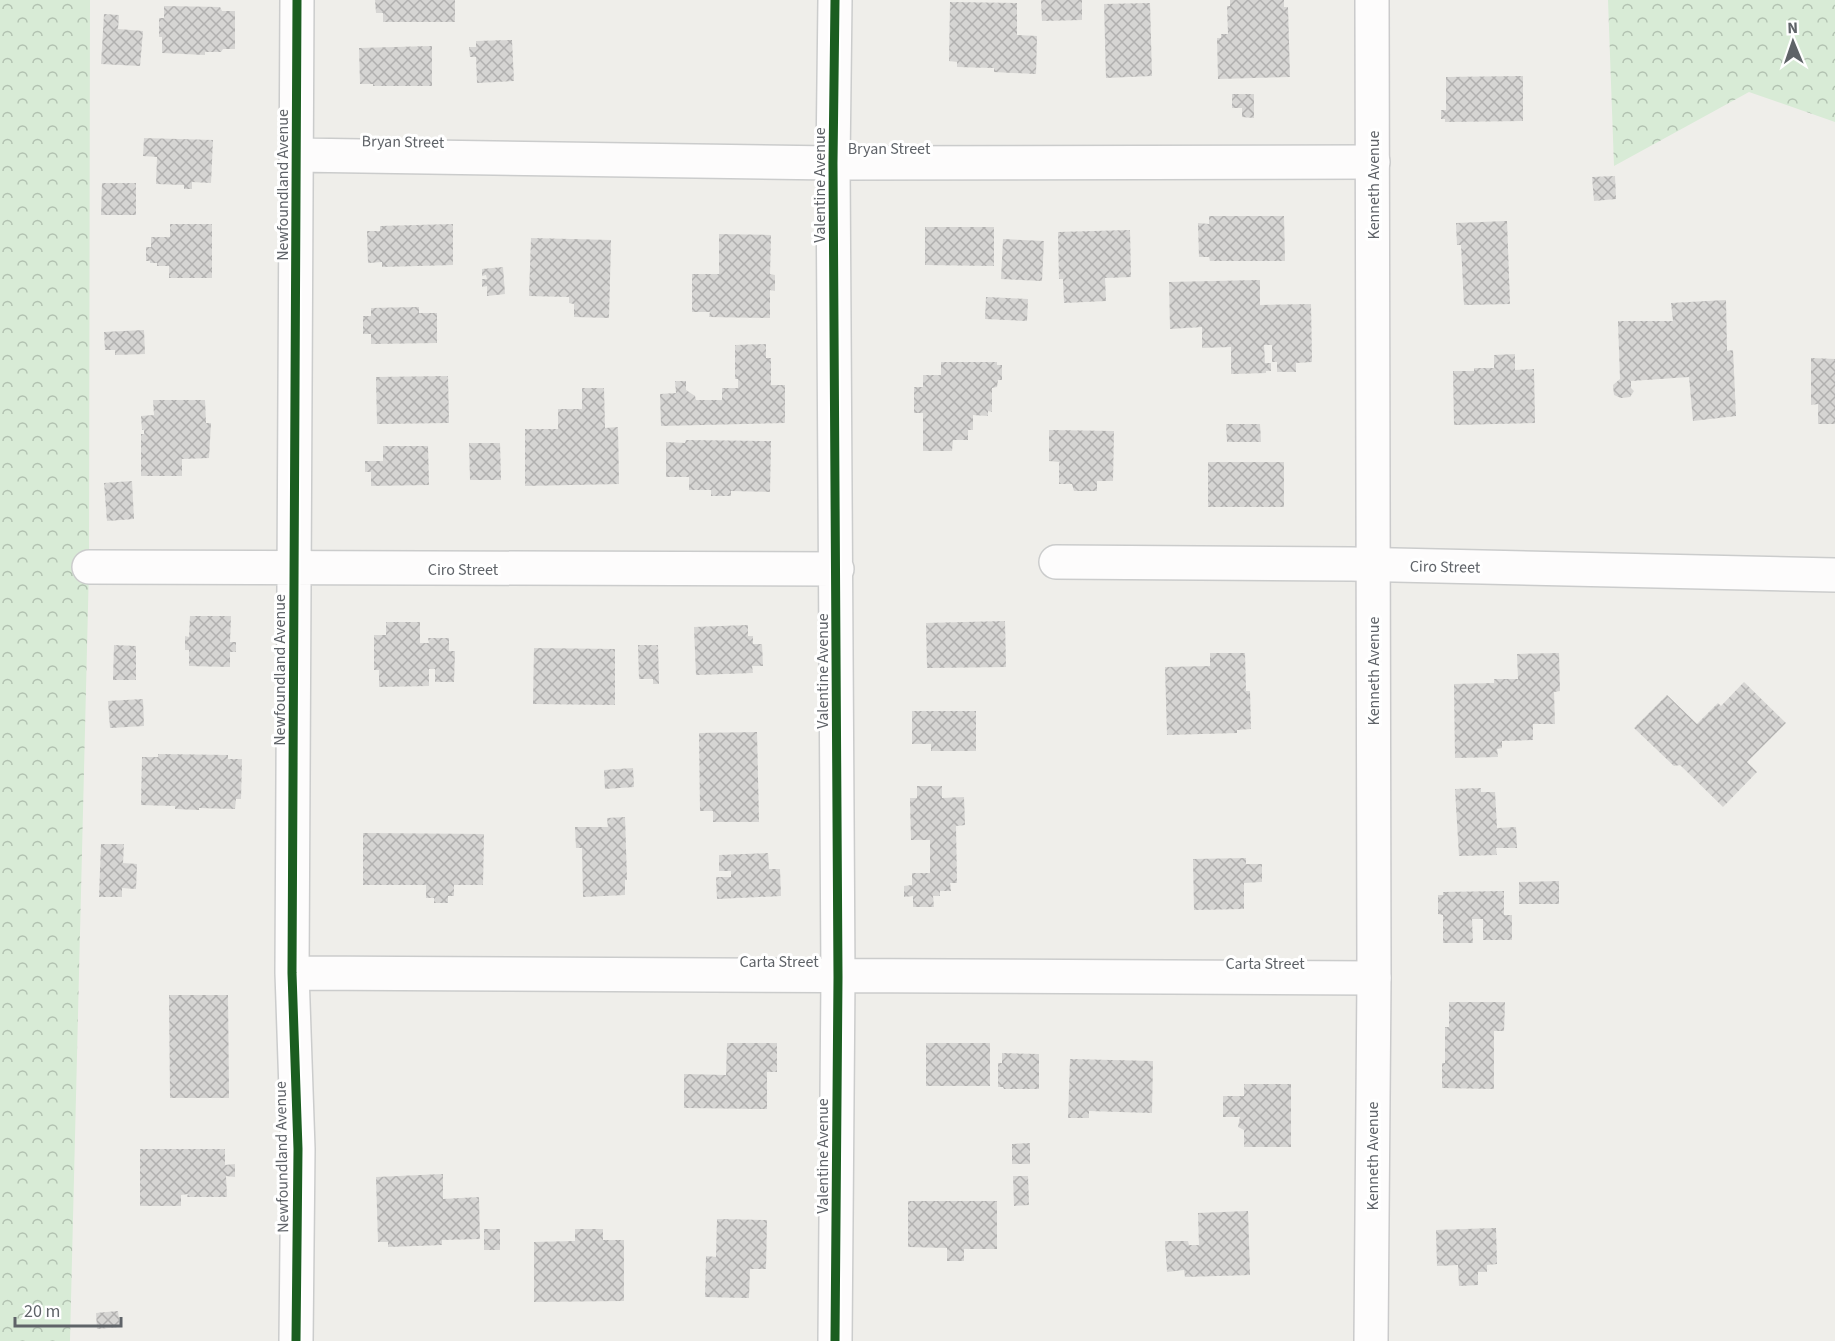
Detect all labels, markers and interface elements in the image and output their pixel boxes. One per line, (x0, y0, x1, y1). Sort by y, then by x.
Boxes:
north arrow (1763, 12, 1823, 72)
text: N (1787, 17, 1798, 39)
street label: Newfoundland Avenue (272, 109, 294, 261)
street label: Valentine Avenue (809, 127, 831, 243)
street label: Bryan Street (361, 130, 445, 154)
street label: Kenneth Avenue (1363, 130, 1385, 240)
street label: Bryan Street (848, 138, 931, 160)
street label: Ciro Street (1410, 555, 1481, 579)
street label: Ciro Street (428, 559, 499, 581)
street label: Newfoundland Avenue (269, 594, 291, 746)
street label: Valentine Avenue (812, 613, 834, 729)
street label: Kenneth Avenue (1363, 616, 1385, 726)
street label: Carta Street (739, 951, 819, 973)
street label: Carta Street (1225, 953, 1305, 975)
street label: Newfoundland Avenue (270, 1081, 294, 1233)
street label: Valentine Avenue (812, 1098, 834, 1214)
street label: Kenneth Avenue (1362, 1101, 1384, 1211)
scale bar (15, 1290, 122, 1328)
text: 20 m (24, 1299, 60, 1324)

